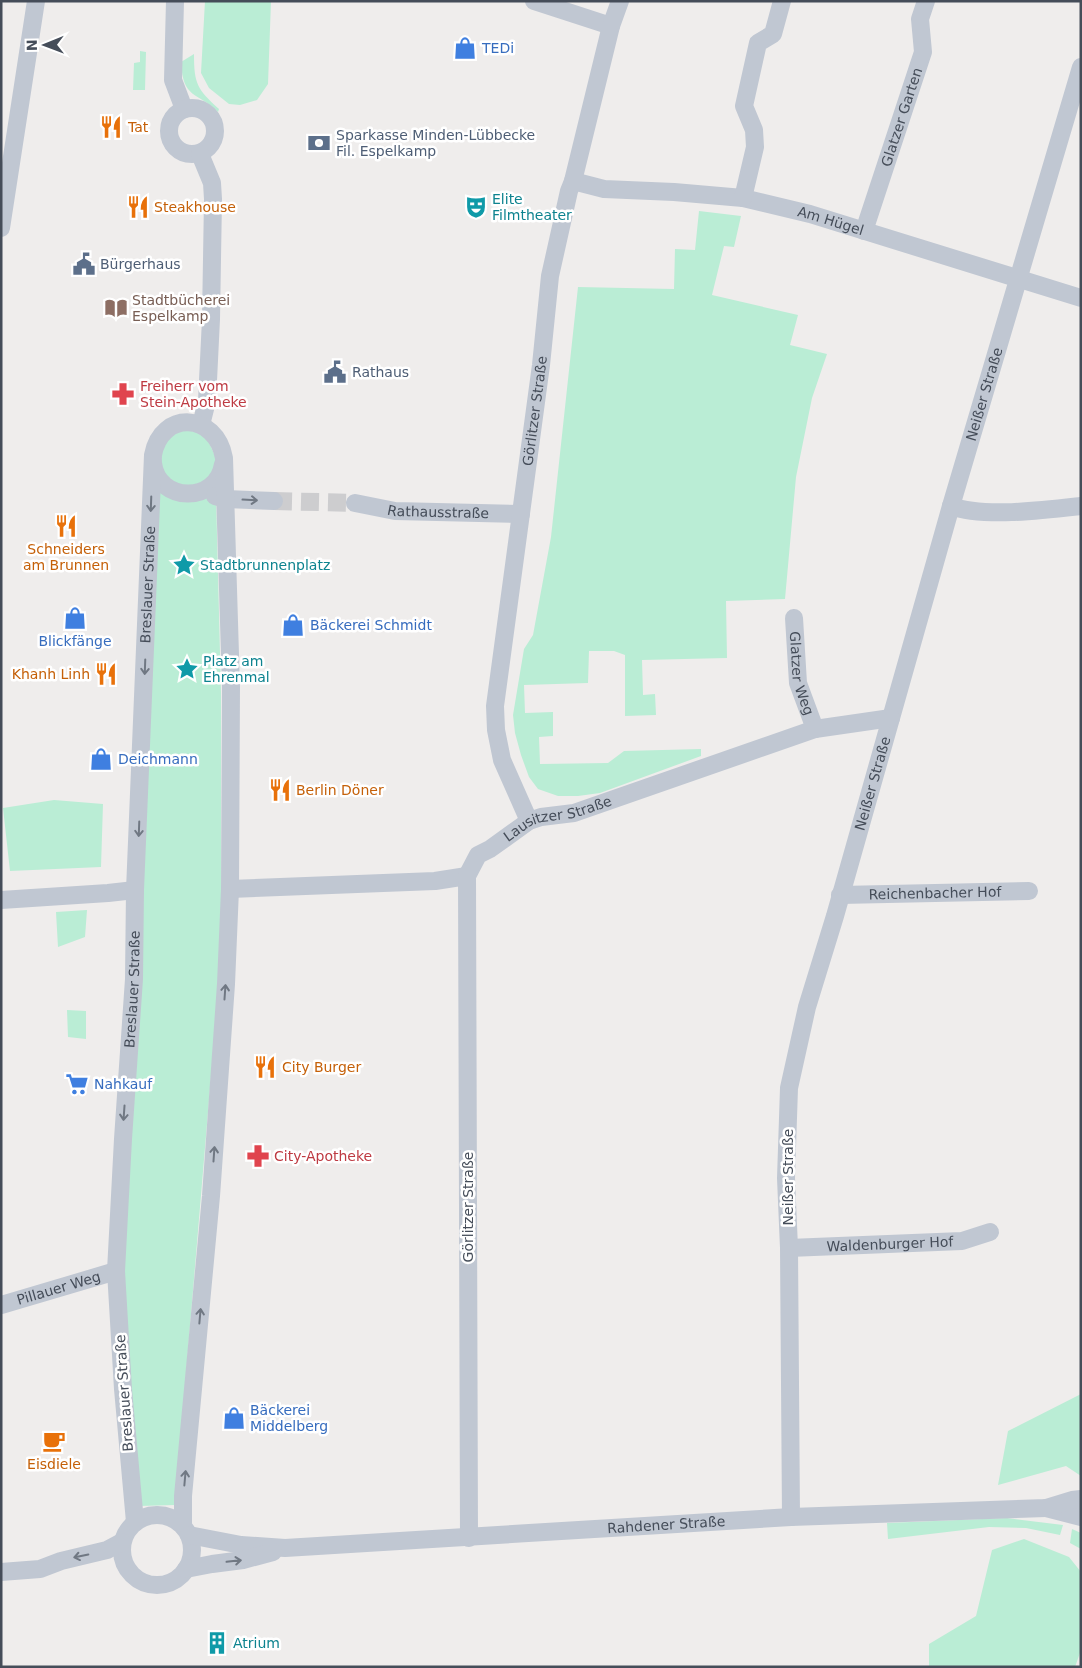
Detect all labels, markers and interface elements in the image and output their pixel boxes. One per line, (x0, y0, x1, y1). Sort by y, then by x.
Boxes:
north arrow (20, 20, 70, 70)
shop icon: TEDi (452, 35, 478, 61)
text: N (24, 39, 40, 51)
place label: TEDi (481, 40, 514, 56)
street label: Glatzer Garten (878, 65, 925, 169)
restaurant icon: Tat (98, 114, 124, 140)
place label: Tat (127, 119, 149, 135)
place label: Sparkasse Minden-Lübbecke Fil. Espelkamp (336, 127, 535, 159)
bank icon: Sparkasse Minden-Lübbecke Fil. Espelkamp (306, 130, 332, 156)
place label: Elite Filmtheater (492, 191, 572, 223)
restaurant icon: Steakhouse (125, 194, 151, 220)
theatre icon: Elite Filmtheater (463, 194, 489, 220)
place label: Steakhouse (154, 199, 236, 215)
street label: Am Hügel (796, 203, 866, 238)
public building icon: Bürgerhaus (71, 251, 97, 277)
place label: Bürgerhaus (100, 256, 181, 272)
place label: Stadtbücherei Espelkamp (132, 292, 230, 324)
library icon: Stadtbücherei Espelkamp (103, 295, 129, 321)
street label: Neißer Straße (963, 345, 1006, 443)
street label: Görlitzer Straße (519, 355, 550, 467)
public building icon: Rathaus (322, 359, 348, 385)
place label: Rathaus (352, 364, 409, 380)
place label: Freiherr vom Stein-Apotheke (140, 378, 247, 410)
pharmacy icon: Freiherr vom Stein-Apotheke (110, 381, 136, 407)
one-way arrow (242, 495, 258, 505)
one-way arrow (146, 496, 155, 512)
street label: Rathausstraße (386, 502, 489, 521)
restaurant icon: Schneiders am Brunnen (53, 513, 79, 539)
street label: Breslauer Straße (137, 526, 158, 644)
place label: Schneiders am Brunnen (23, 541, 109, 573)
place icon: Stadtbrunnenplatz (171, 552, 197, 578)
place label: Stadtbrunnenplatz (200, 557, 330, 573)
shop icon: Blickfänge (62, 605, 88, 631)
shop icon: Bäckerei Schmidt (280, 612, 306, 638)
place label: Bäckerei Schmidt (310, 617, 432, 633)
street label: Glatzer Weg (787, 631, 817, 717)
place label: Blickfänge (38, 633, 112, 649)
place label: Platz am Ehrenmal (203, 653, 270, 685)
place icon: Platz am Ehrenmal (174, 656, 200, 682)
one-way arrow (141, 658, 150, 674)
restaurant icon: Khanh Linh (93, 661, 119, 687)
place label: Khanh Linh (12, 666, 90, 682)
street label: Neißer Straße (852, 735, 893, 832)
shop icon: Deichmann (88, 746, 114, 772)
place label: Deichmann (118, 751, 198, 767)
restaurant icon: Berlin Döner (267, 777, 293, 803)
place label: Berlin Döner (296, 782, 384, 798)
street label: Lausitzer Straße (501, 793, 614, 845)
one-way arrow (134, 821, 143, 837)
street label: Reichenbacher Hof (868, 884, 1003, 902)
street label: Breslauer Straße (121, 931, 143, 1048)
one-way arrow (221, 984, 230, 1000)
restaurant icon: City Burger (252, 1054, 278, 1080)
place label: City Burger (282, 1059, 361, 1075)
supermarket icon: Nahkauf (64, 1071, 90, 1097)
place label: Nahkauf (94, 1076, 153, 1092)
one-way arrow (120, 1105, 129, 1121)
street label: Neißer Straße (780, 1129, 796, 1225)
pharmacy icon: City-Apotheke (245, 1143, 271, 1169)
one-way arrow (209, 1146, 218, 1162)
place label: City-Apotheke (274, 1148, 372, 1164)
street label: Görlitzer Straße (460, 1152, 476, 1262)
street label: Waldenburger Hof (826, 1233, 955, 1254)
street label: Pillauer Weg (15, 1268, 102, 1308)
one-way arrow (195, 1308, 205, 1324)
street label: Breslauer Straße (112, 1334, 136, 1452)
place label: Bäckerei Middelberg (250, 1402, 328, 1434)
shop icon: Bäckerei Middelberg (221, 1405, 247, 1431)
cafe icon: Eisdiele (41, 1428, 67, 1454)
place label: Eisdiele (27, 1456, 81, 1472)
one-way arrow (180, 1470, 190, 1486)
street label: Rahdener Straße (607, 1513, 726, 1536)
one-way arrow (74, 1552, 90, 1562)
one-way arrow (226, 1556, 242, 1566)
building icon: Atrium (204, 1630, 230, 1656)
place label: Atrium (233, 1635, 280, 1651)

